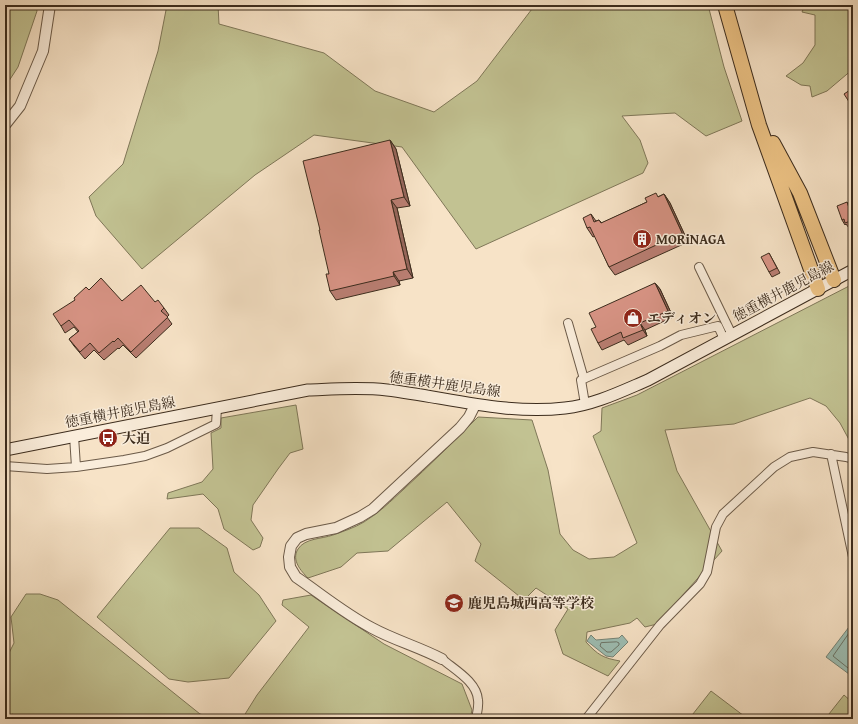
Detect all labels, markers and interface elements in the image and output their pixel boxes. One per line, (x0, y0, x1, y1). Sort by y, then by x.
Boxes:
building icon: MORiNAGA (631, 228, 653, 250)
place label: MORiNAGA (656, 229, 725, 249)
street label: 徳重横井鹿児島線 (729, 256, 837, 326)
shop icon: エディオン (622, 307, 644, 329)
place label: エディオン (647, 308, 716, 328)
street label: 徳重横井鹿児島線 (388, 366, 502, 402)
street label: 徳重横井鹿児島線 (63, 391, 177, 433)
bus stop icon: 大迫 (97, 427, 119, 449)
place label: 大迫 (122, 428, 150, 448)
school or university icon: 鹿児島城西高等学校 (443, 592, 465, 614)
place label: 鹿児島城西高等学校 (468, 593, 594, 613)

